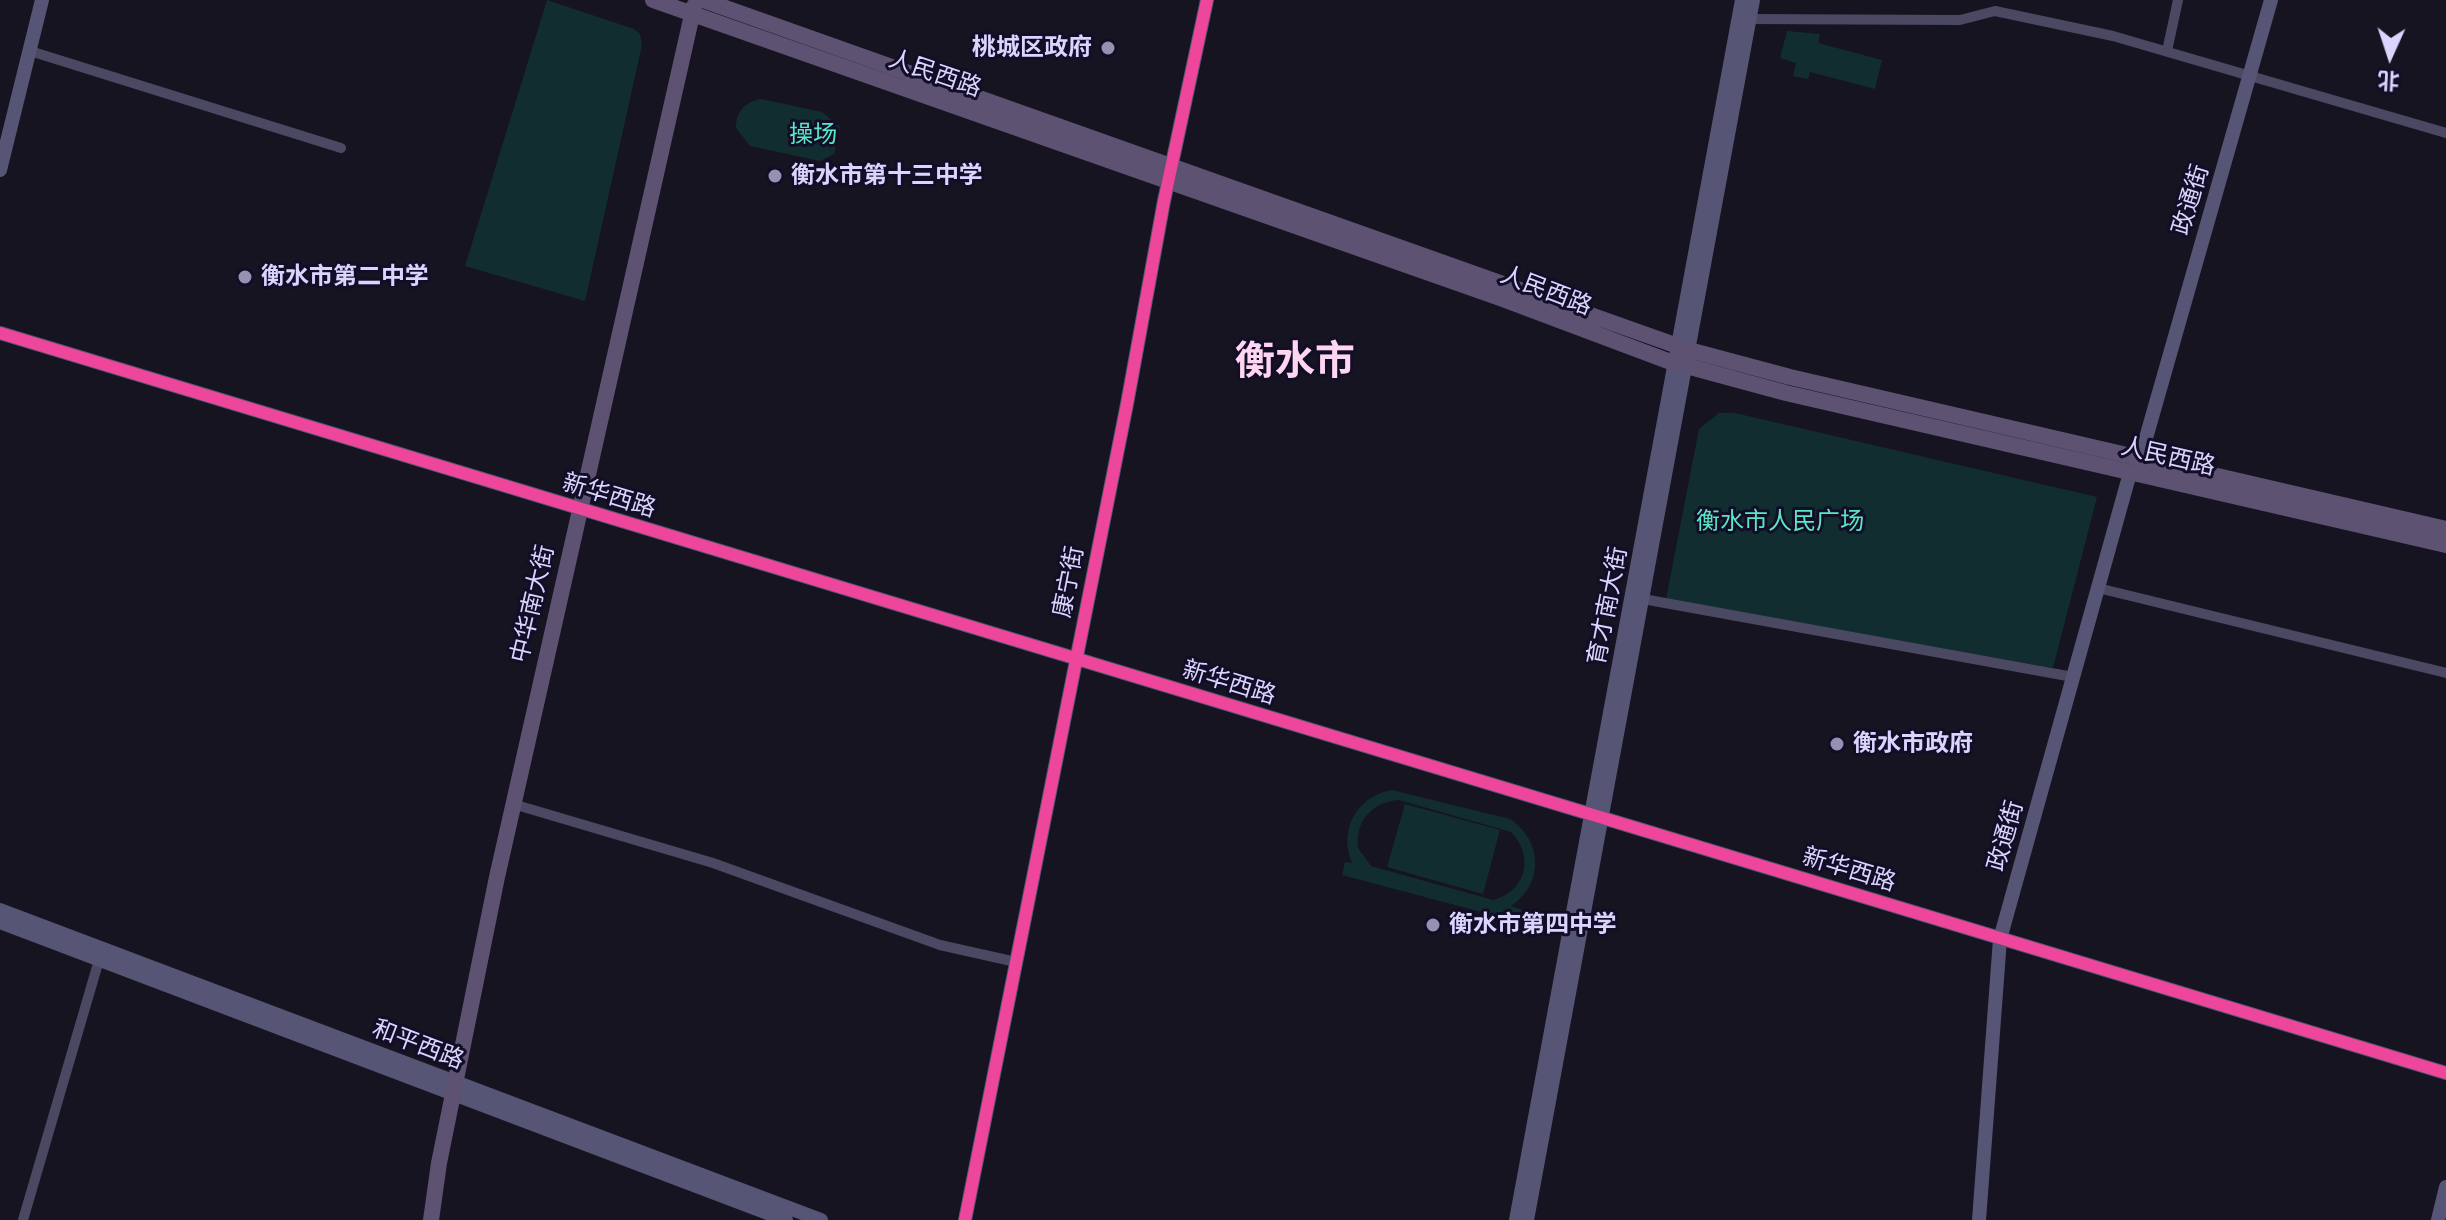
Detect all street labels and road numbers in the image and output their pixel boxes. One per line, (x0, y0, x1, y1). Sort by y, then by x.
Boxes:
street label: 人民西路 (885, 45, 985, 103)
street label: 政通街 (2167, 161, 2215, 239)
street label: 人民西路 (1496, 260, 1596, 322)
street label: 人民西路 (2118, 432, 2218, 482)
street label: 新华西路 (559, 468, 659, 524)
street label: 中华南大街 (505, 542, 561, 666)
street label: 康宁街 (1048, 544, 1090, 620)
street label: 育才南大街 (1582, 544, 1634, 668)
street label: 新华西路 (1179, 655, 1279, 711)
street label: 政通街 (1982, 797, 2030, 875)
street label: 新华西路 (1799, 842, 1899, 898)
street label: 和平西路 (368, 1014, 468, 1076)

